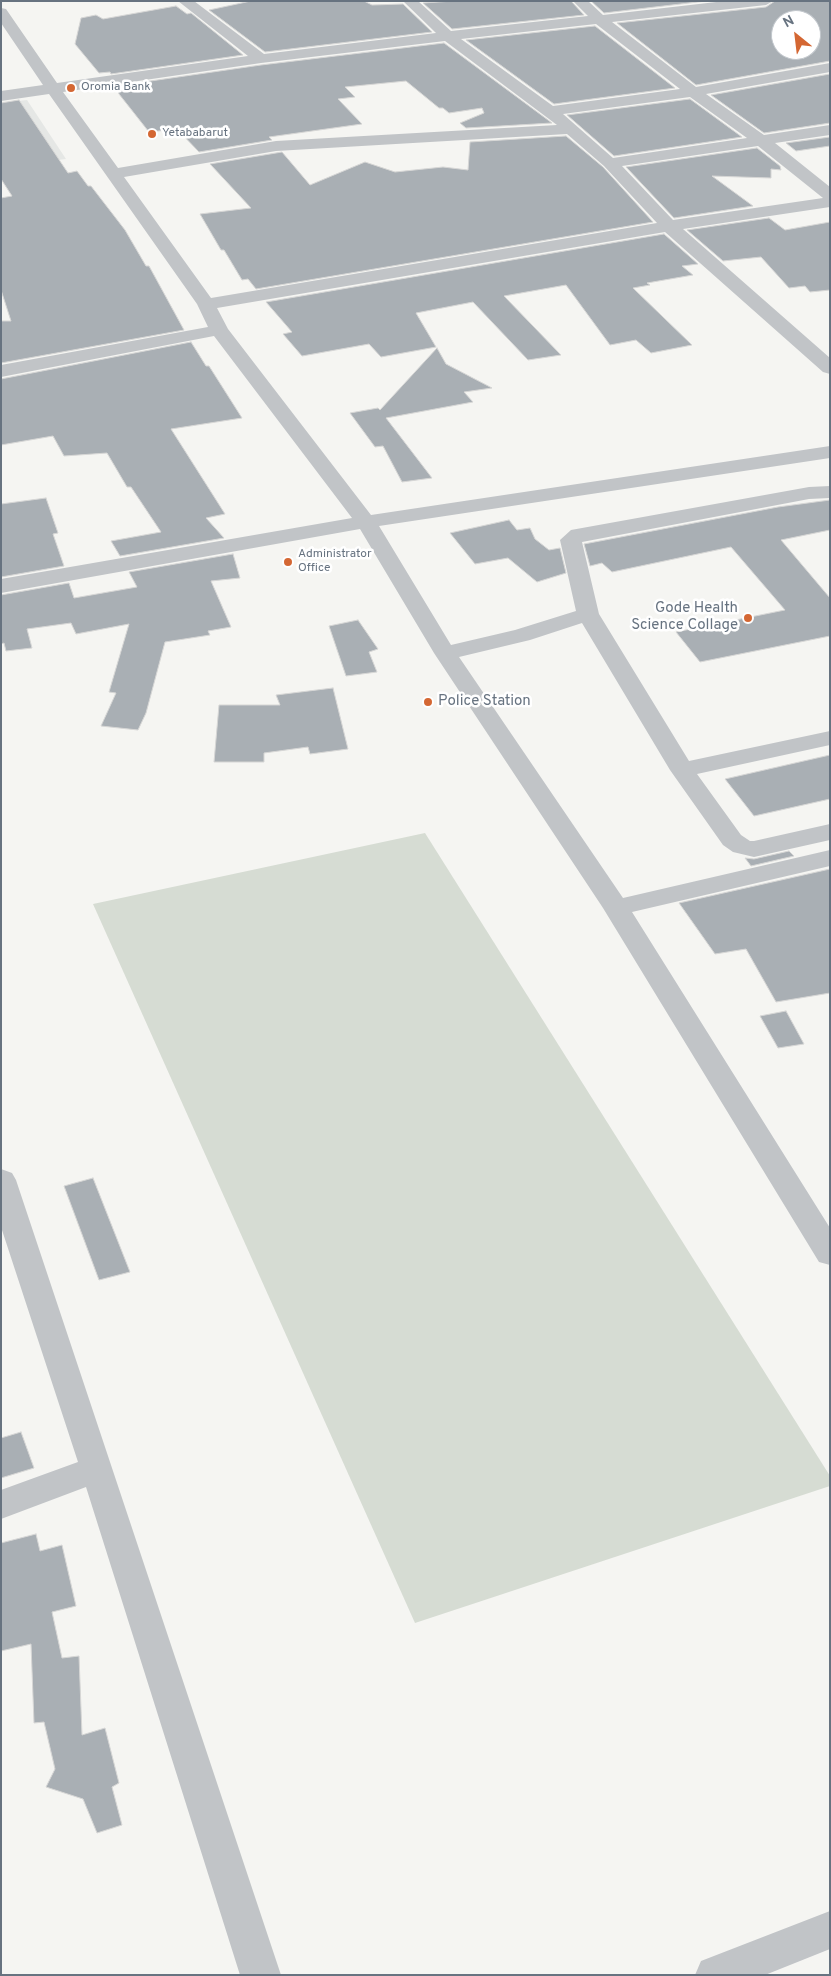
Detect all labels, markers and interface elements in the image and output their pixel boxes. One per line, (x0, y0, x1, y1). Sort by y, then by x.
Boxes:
north arrow (771, 10, 821, 60)
text: N (780, 12, 797, 32)
place label: Oromia Bank (81, 81, 151, 95)
marker: Oromia Bank (65, 82, 77, 94)
place label: Yetababarut (162, 127, 228, 141)
marker: Yetababarut (146, 128, 158, 140)
place label: Administrator Office (298, 548, 372, 576)
marker: Administrator Office (282, 556, 294, 568)
place label: Gode Health Science Collage (631, 600, 738, 635)
marker: Gode Health Science Collage (742, 612, 754, 624)
place label: Police Station (438, 693, 531, 711)
marker: Police Station (422, 696, 434, 708)

